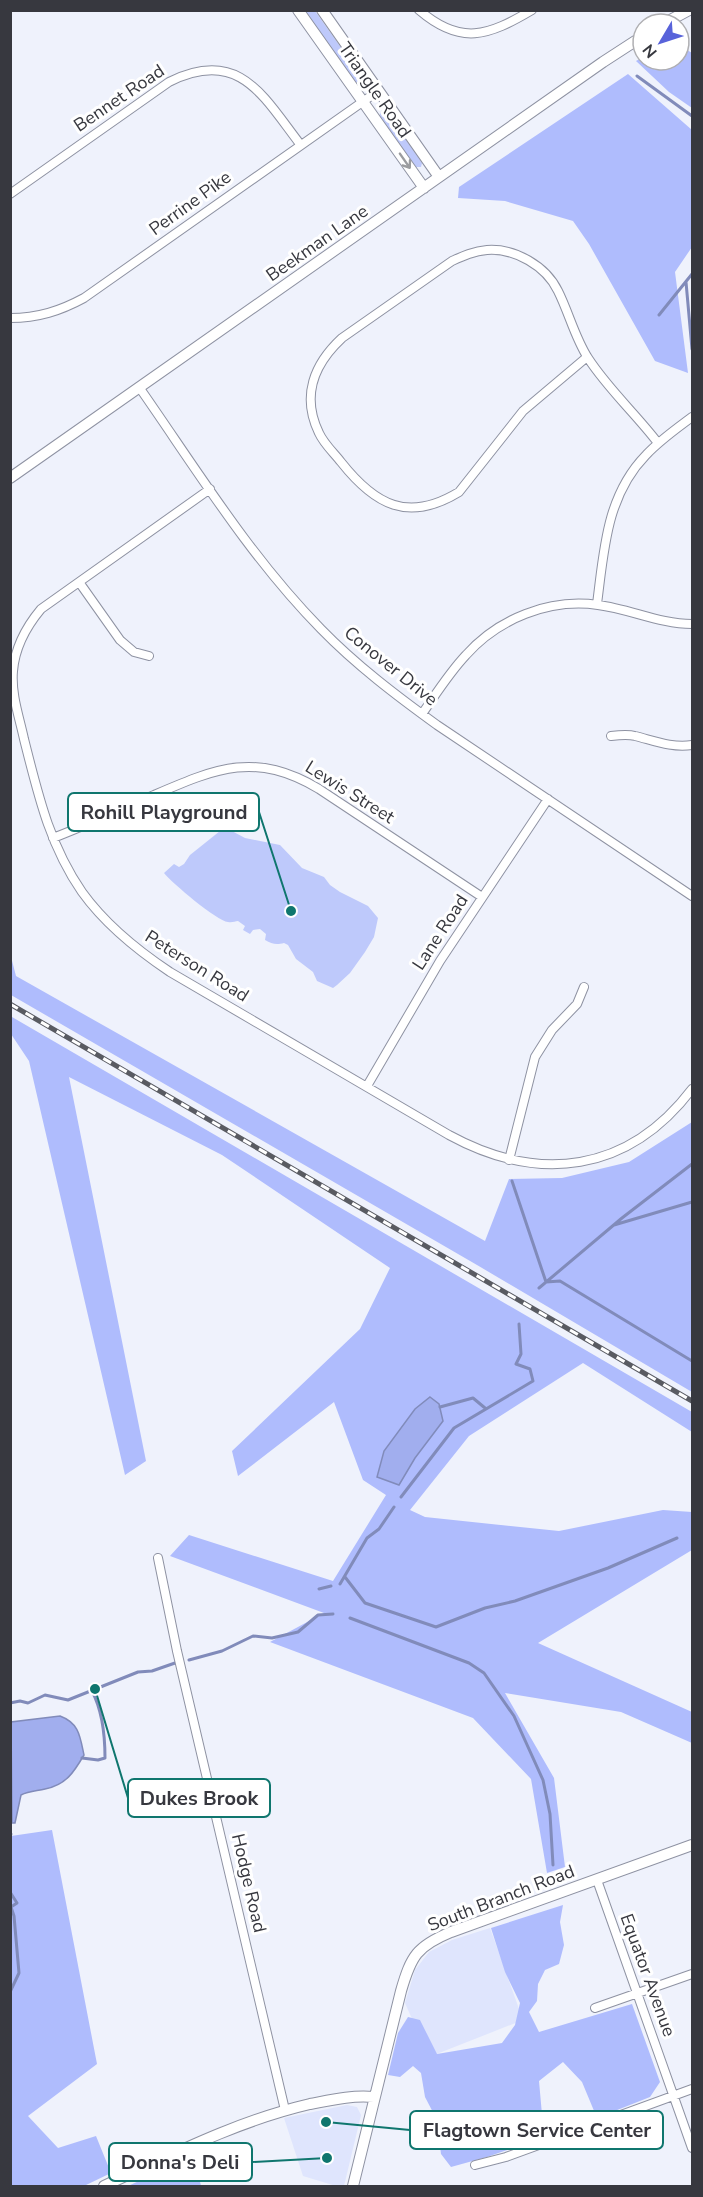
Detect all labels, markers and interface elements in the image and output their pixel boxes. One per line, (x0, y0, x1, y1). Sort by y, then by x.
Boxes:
north arrow (631, 12, 691, 72)
street label: Triangle Road (333, 37, 417, 143)
text: N (638, 39, 662, 62)
street label: Bennet Road (69, 59, 169, 137)
one-way arrow (399, 153, 411, 169)
street label: Perrine Pike (144, 165, 236, 241)
street label: Beekman Lane (261, 199, 373, 287)
street label: Conover Drive (339, 621, 443, 711)
street label: Lewis Street (301, 755, 400, 829)
callout: Rohill Playground (68, 793, 259, 831)
text: Rohill Playground (80, 799, 248, 826)
street label: Lane Road (407, 890, 473, 974)
street label: Peterson Road (141, 925, 253, 1007)
callout: Dukes Brook (128, 1779, 270, 1817)
text: Dukes Brook (140, 1785, 260, 1812)
street label: Hodge Road (226, 1831, 272, 1935)
street label: South Branch Road (424, 1859, 578, 1937)
street label: Equator Avenue (615, 1910, 681, 2040)
callout: Flagtown Service Center (410, 2111, 663, 2149)
text: Flagtown Service Center (423, 2117, 651, 2144)
callout: Donna's Deli (109, 2143, 252, 2181)
text: Donna's Deli (121, 2149, 239, 2176)

